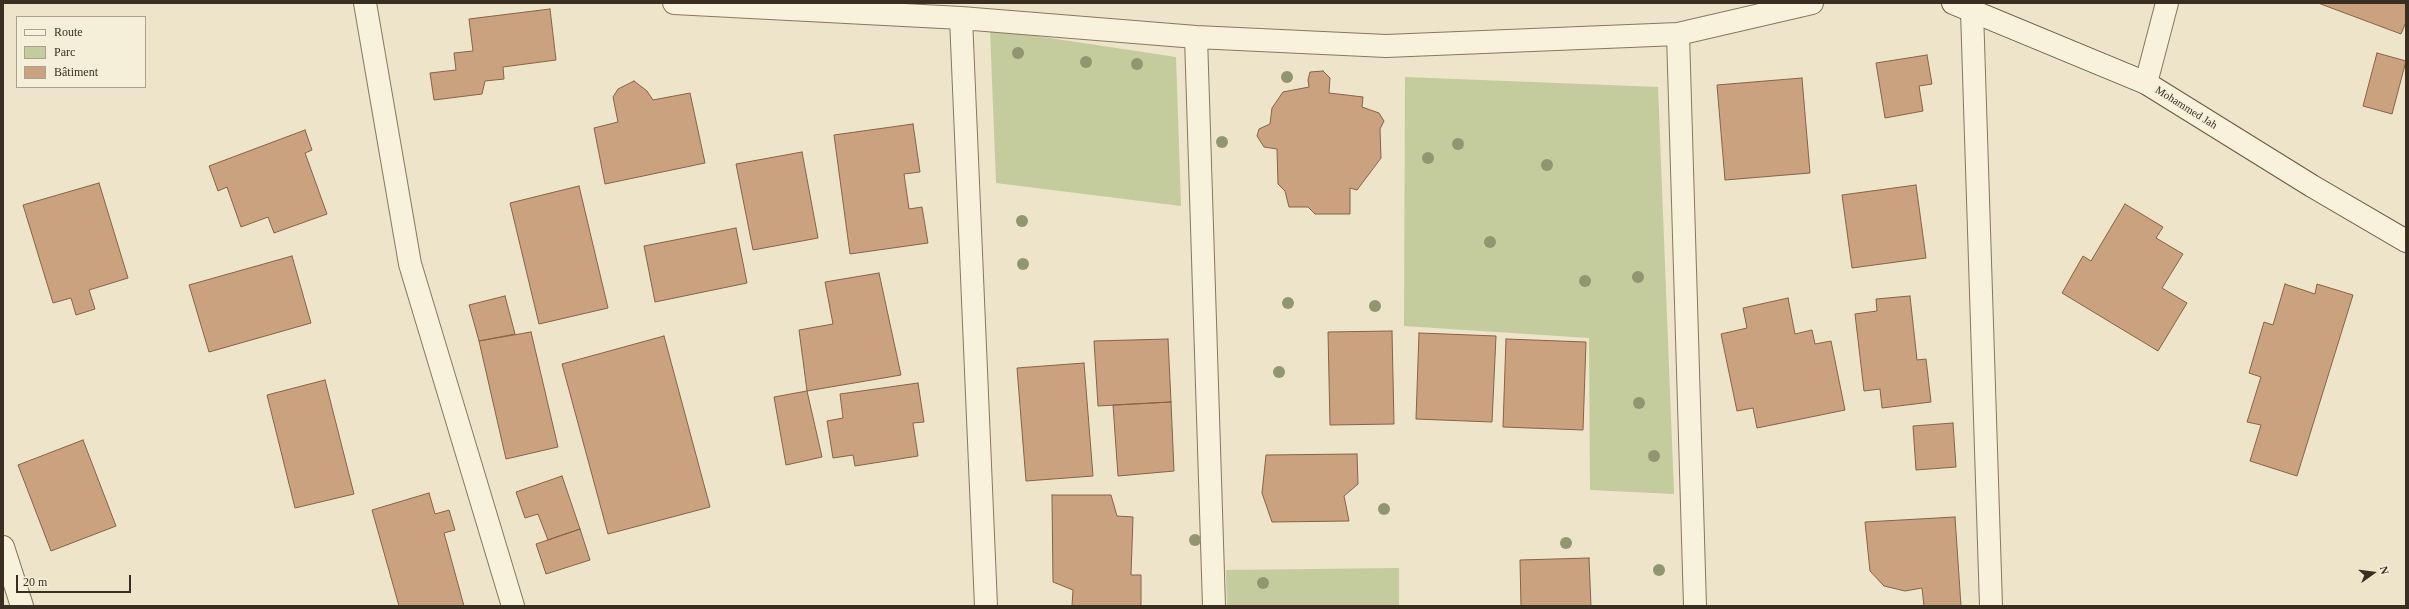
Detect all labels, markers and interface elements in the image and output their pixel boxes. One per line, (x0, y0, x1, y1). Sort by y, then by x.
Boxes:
legend (16, 16, 146, 88)
text: Route (54, 25, 83, 39)
text: Parc (54, 45, 75, 59)
text: Bâtiment (54, 65, 98, 79)
street label: Mohammed Jah (2153, 84, 2219, 132)
north arrow (2353, 553, 2393, 593)
text: N (2378, 565, 2391, 575)
scale bar (18, 567, 133, 593)
text: 20 m (23, 575, 47, 589)

